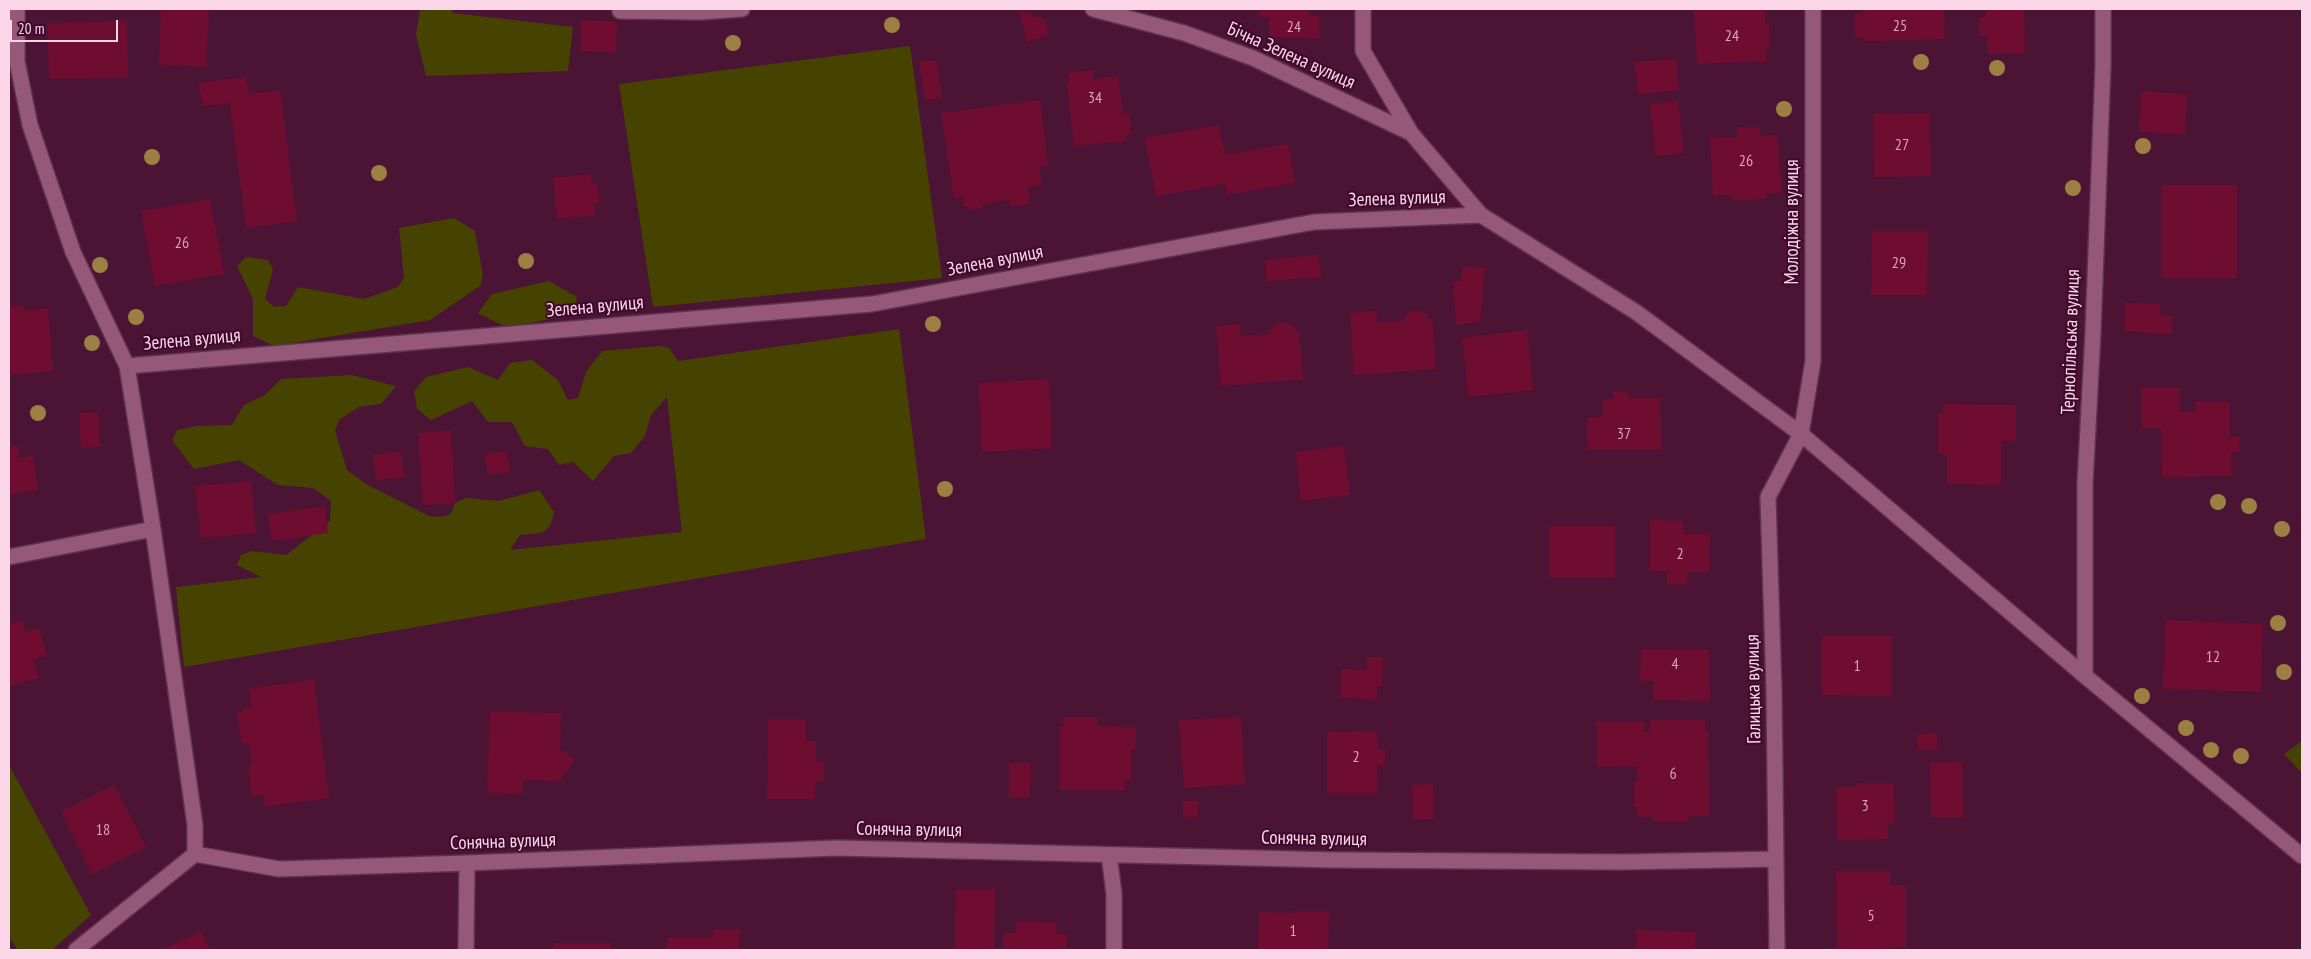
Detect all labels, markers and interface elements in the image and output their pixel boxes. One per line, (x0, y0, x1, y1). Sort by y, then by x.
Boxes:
scale bar (12, 10, 120, 42)
house number: 25 (1893, 16, 1907, 36)
house number: 24 (1287, 17, 1301, 37)
street label: Бічна Зелена вулиця (1224, 18, 1358, 94)
text: 20 m (18, 19, 44, 38)
house number: 24 (1725, 26, 1739, 46)
house number: 34 (1088, 88, 1102, 108)
house number: 27 (1895, 135, 1909, 155)
house number: 26 (1739, 151, 1753, 171)
street label: Молодіжна вулиця (1782, 159, 1804, 285)
street label: Зелена вулиця (1348, 186, 1446, 212)
house number: 26 (175, 233, 189, 253)
street label: Зелена вулиця (945, 240, 1045, 282)
house number: 29 (1892, 253, 1906, 273)
street label: Тернопільська вулиця (2057, 269, 2085, 415)
street label: Зелена вулиця (545, 291, 645, 323)
street label: Зелена вулиця (142, 324, 242, 356)
house number: 37 (1617, 424, 1631, 444)
house number: 2 (1676, 544, 1684, 564)
street label: Галицька вулиця (1742, 634, 1766, 744)
house number: 12 (2206, 647, 2220, 667)
house number: 4 (1671, 654, 1679, 674)
house number: 1 (1853, 656, 1861, 676)
house number: 2 (1352, 747, 1360, 767)
house number: 6 (1669, 764, 1677, 784)
house number: 3 (1861, 796, 1869, 816)
street label: Сонячна вулиця (856, 818, 962, 842)
house number: 18 (96, 820, 110, 840)
street label: Сонячна вулиця (1261, 827, 1367, 851)
street label: Сонячна вулиця (450, 829, 556, 855)
house number: 5 (1867, 906, 1875, 926)
house number: 1 (1289, 921, 1297, 941)

